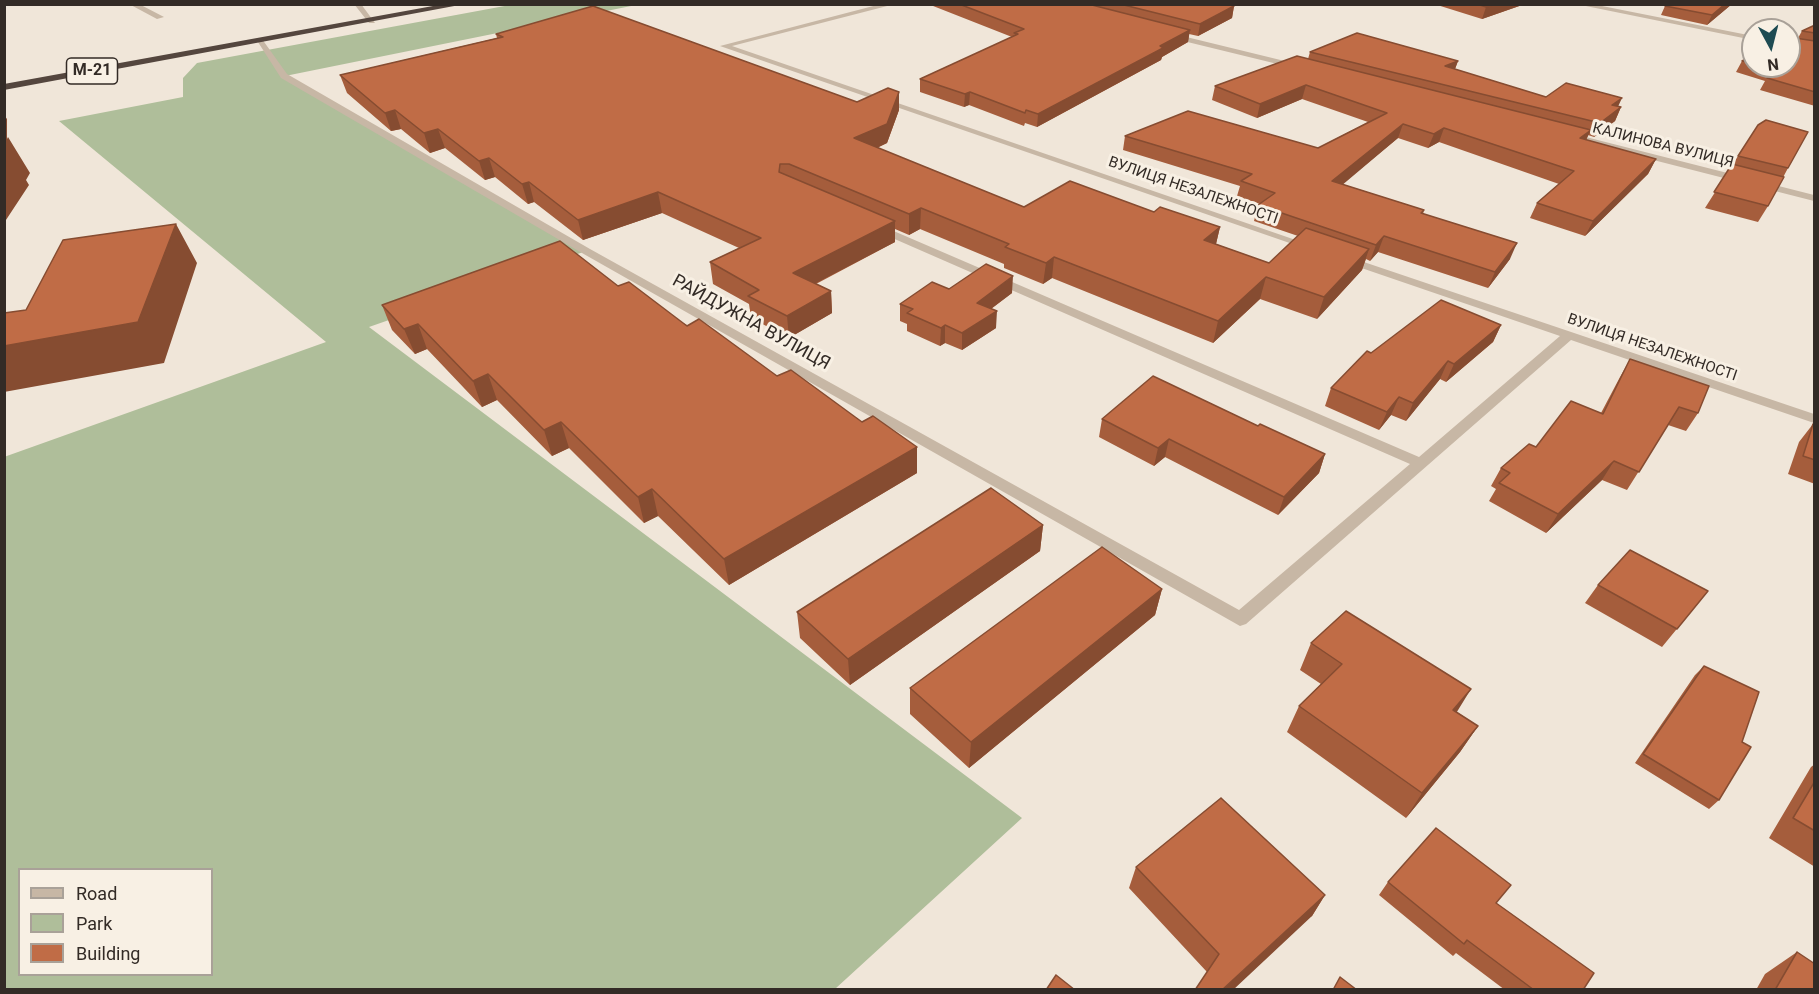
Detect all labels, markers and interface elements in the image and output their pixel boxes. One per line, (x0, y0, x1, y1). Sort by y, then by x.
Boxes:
north arrow (1741, 18, 1801, 78)
text: N (1766, 54, 1780, 74)
road number: М-21 (66, 58, 118, 84)
street label: КАЛИНОВА ВУЛИЦЯ (1591, 120, 1735, 172)
street label: ВУЛИЦЯ НЕЗАЛЕЖНОСТІ (1106, 153, 1280, 229)
street label: РАЙДУЖНА ВУЛИЦЯ (668, 271, 834, 375)
street label: ВУЛИЦЯ НЕЗАЛЕЖНОСТІ (1565, 310, 1739, 386)
legend (18, 868, 213, 976)
text: Road (76, 883, 117, 904)
text: Park (76, 913, 112, 934)
text: Building (76, 943, 140, 964)

